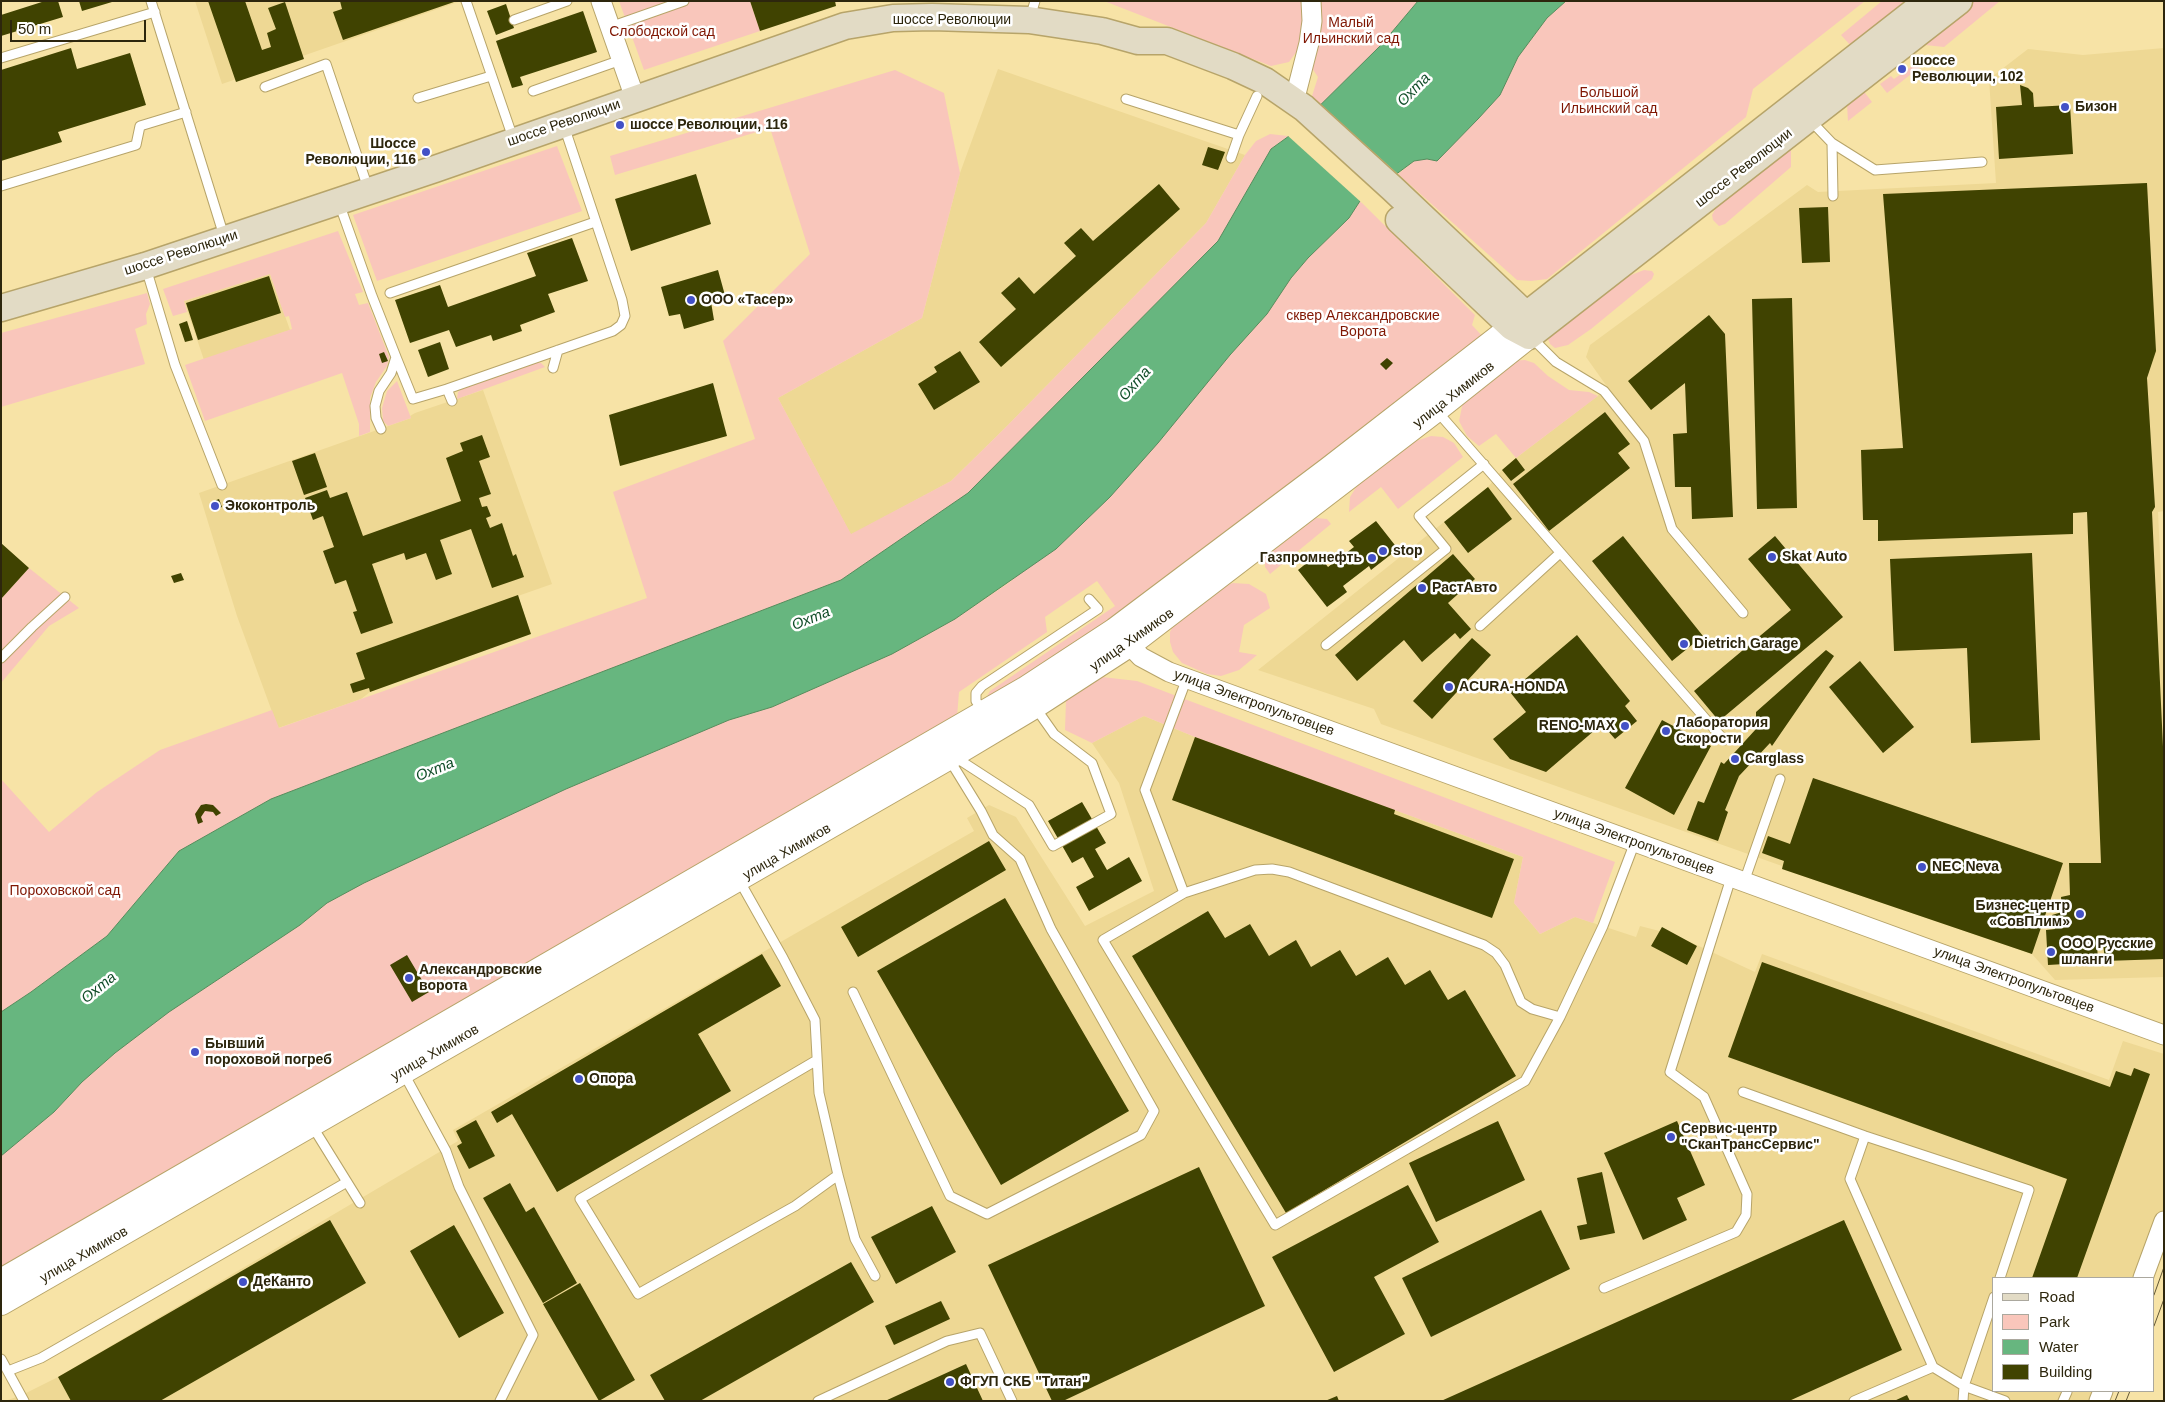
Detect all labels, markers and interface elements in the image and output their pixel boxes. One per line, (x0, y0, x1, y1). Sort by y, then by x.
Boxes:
scale bar (12, 10, 149, 42)
street label: шоссе Революции (893, 12, 1011, 28)
park label: Малый Ильинский сад (1303, 15, 1399, 48)
text: 50 m (18, 20, 51, 37)
park label: Слободской сад (609, 24, 715, 40)
place label: шоссе Революции, 102 (1912, 53, 2023, 85)
marker: шоссе Революции, 102 (1896, 63, 1908, 75)
water label: Охта (1394, 70, 1434, 110)
park label: Большой Ильинский сад (1561, 85, 1657, 118)
street label: шоссе Революции (505, 96, 623, 150)
place label: Бизон (2075, 99, 2117, 115)
marker: Бизон (2059, 101, 2071, 113)
place label: шоссе Революции, 116 (630, 117, 788, 133)
marker: шоссе Революции, 116 (614, 119, 626, 131)
street label: шоссе Революции (1692, 125, 1796, 211)
place label: Шоссе Революции, 116 (306, 136, 416, 168)
marker: Шоссе Революции, 116 (420, 146, 432, 158)
street label: шоссе Революции (122, 227, 240, 279)
place label: ООО «Тасер» (701, 292, 793, 308)
marker: ООО «Тасер» (685, 294, 697, 306)
park label: сквер Александровские Ворота (1286, 308, 1440, 341)
street label: улица Химиков (1410, 358, 1498, 432)
water label: Охта (1115, 363, 1155, 405)
place label: Экоконтроль (225, 498, 315, 514)
marker: Экоконтроль (209, 500, 221, 512)
place label: stop (1393, 543, 1423, 559)
marker: stop (1377, 545, 1389, 557)
place label: Skat Auto (1782, 549, 1847, 565)
place label: Газпромнефть (1260, 550, 1362, 566)
marker: Skat Auto (1766, 551, 1778, 563)
marker: Газпромнефть (1366, 552, 1378, 564)
place label: РастАвто (1432, 580, 1497, 596)
marker: РастАвто (1416, 582, 1428, 594)
water label: Охта (789, 603, 833, 635)
street label: улица Химиков (1087, 605, 1177, 675)
place label: Dietrich Garage (1694, 636, 1798, 652)
marker: Dietrich Garage (1678, 638, 1690, 650)
street label: улица Электропультовцев (1172, 666, 1336, 740)
place label: ACURA-HONDA (1459, 679, 1566, 695)
marker: ACURA-HONDA (1443, 681, 1455, 693)
place label: Лаборатория Скорости (1676, 715, 1768, 748)
place label: RENO-MAX (1539, 718, 1615, 734)
marker: RENO-MAX (1619, 720, 1631, 732)
marker: Лаборатория Скорости (1660, 725, 1672, 737)
place label: Carglass (1745, 751, 1804, 767)
marker: Carglass (1729, 753, 1741, 765)
water label: Охта (413, 754, 457, 786)
street label: улица Электропультовцев (1552, 805, 1716, 879)
street label: улица Химиков (740, 820, 834, 884)
place label: NEC Neva (1932, 859, 1999, 875)
marker: NEC Neva (1916, 861, 1928, 873)
park label: Пороховской сад (10, 883, 120, 899)
place label: Бизнес-центр «СовПлим» (1976, 898, 2070, 930)
marker: Бизнес-центр «СовПлим» (2074, 908, 2086, 920)
place label: ООО Русские шланги (2061, 936, 2153, 969)
street label: улица Электропультовцев (1932, 943, 2096, 1017)
marker: ООО Русские шланги (2045, 946, 2057, 958)
place label: Александровские ворота (419, 962, 542, 994)
water label: Охта (78, 969, 120, 1007)
marker: Александровские ворота (403, 972, 415, 984)
street label: улица Химиков (388, 1021, 482, 1085)
place label: Бывший пороховой погреб (205, 1036, 332, 1068)
marker: Бывший пороховой погреб (189, 1046, 201, 1058)
place label: Опора (589, 1071, 633, 1087)
marker: Опора (573, 1073, 585, 1085)
place label: Сервис-центр "СканТрансСервис" (1681, 1121, 1820, 1154)
marker: Сервис-центр "СканТрансСервис" (1665, 1131, 1677, 1143)
street label: улица Химиков (37, 1223, 131, 1287)
place label: ДеКанто (253, 1274, 311, 1290)
marker: ДеКанто (237, 1276, 249, 1288)
legend (1992, 1277, 2155, 1392)
text: Road (2039, 1288, 2075, 1305)
text: Park (2039, 1313, 2070, 1330)
text: Water (2039, 1338, 2078, 1355)
text: Building (2039, 1363, 2092, 1380)
place label: ФГУП СКБ "Титан" (960, 1374, 1088, 1390)
marker: ФГУП СКБ "Титан" (944, 1376, 956, 1388)

